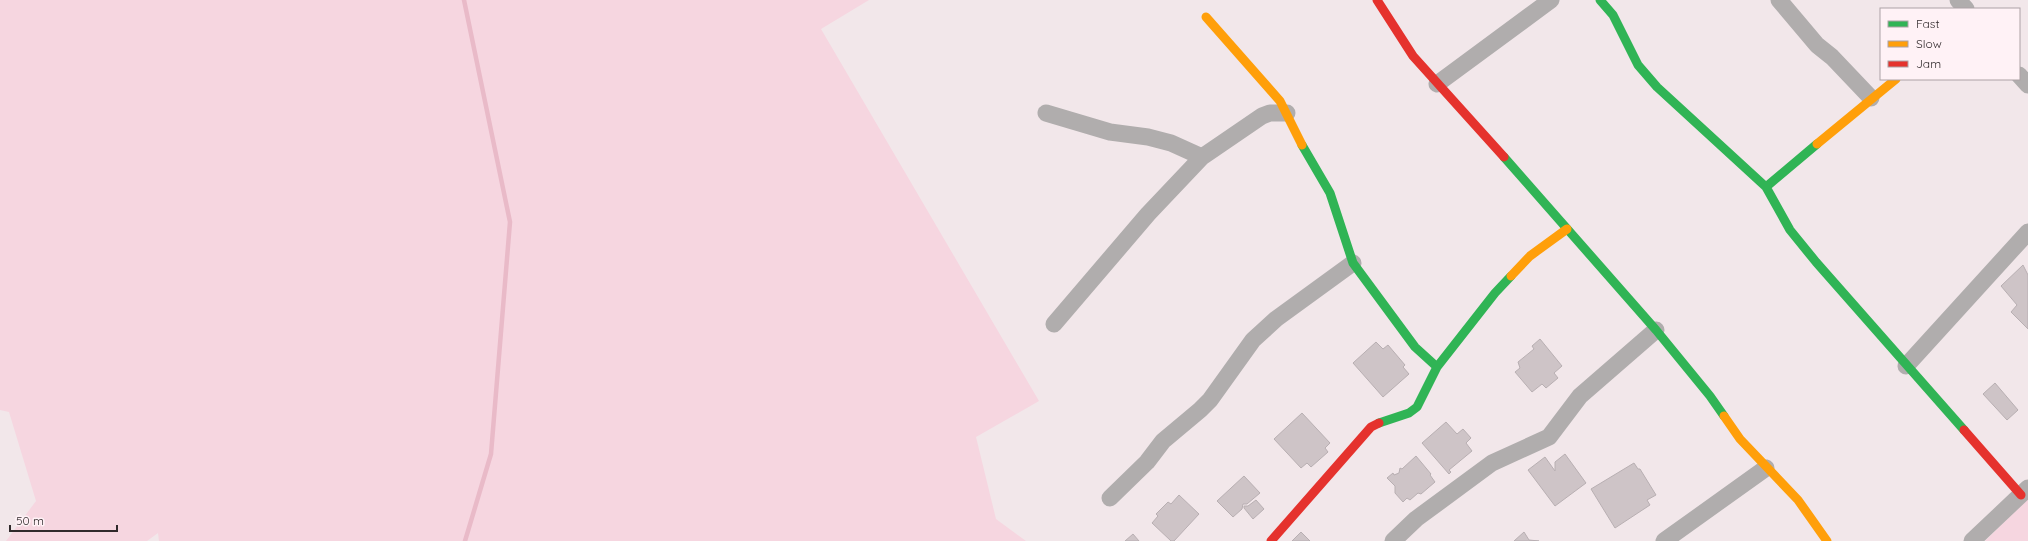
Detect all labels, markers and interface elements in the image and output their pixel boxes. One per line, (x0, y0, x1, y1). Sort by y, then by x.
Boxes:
legend (1880, 8, 2020, 80)
text: Fast (1916, 16, 1940, 31)
text: Slow (1916, 36, 1942, 51)
text: Jam (1916, 56, 1941, 71)
scale bar (10, 507, 117, 533)
text: 50 m (16, 513, 44, 528)

